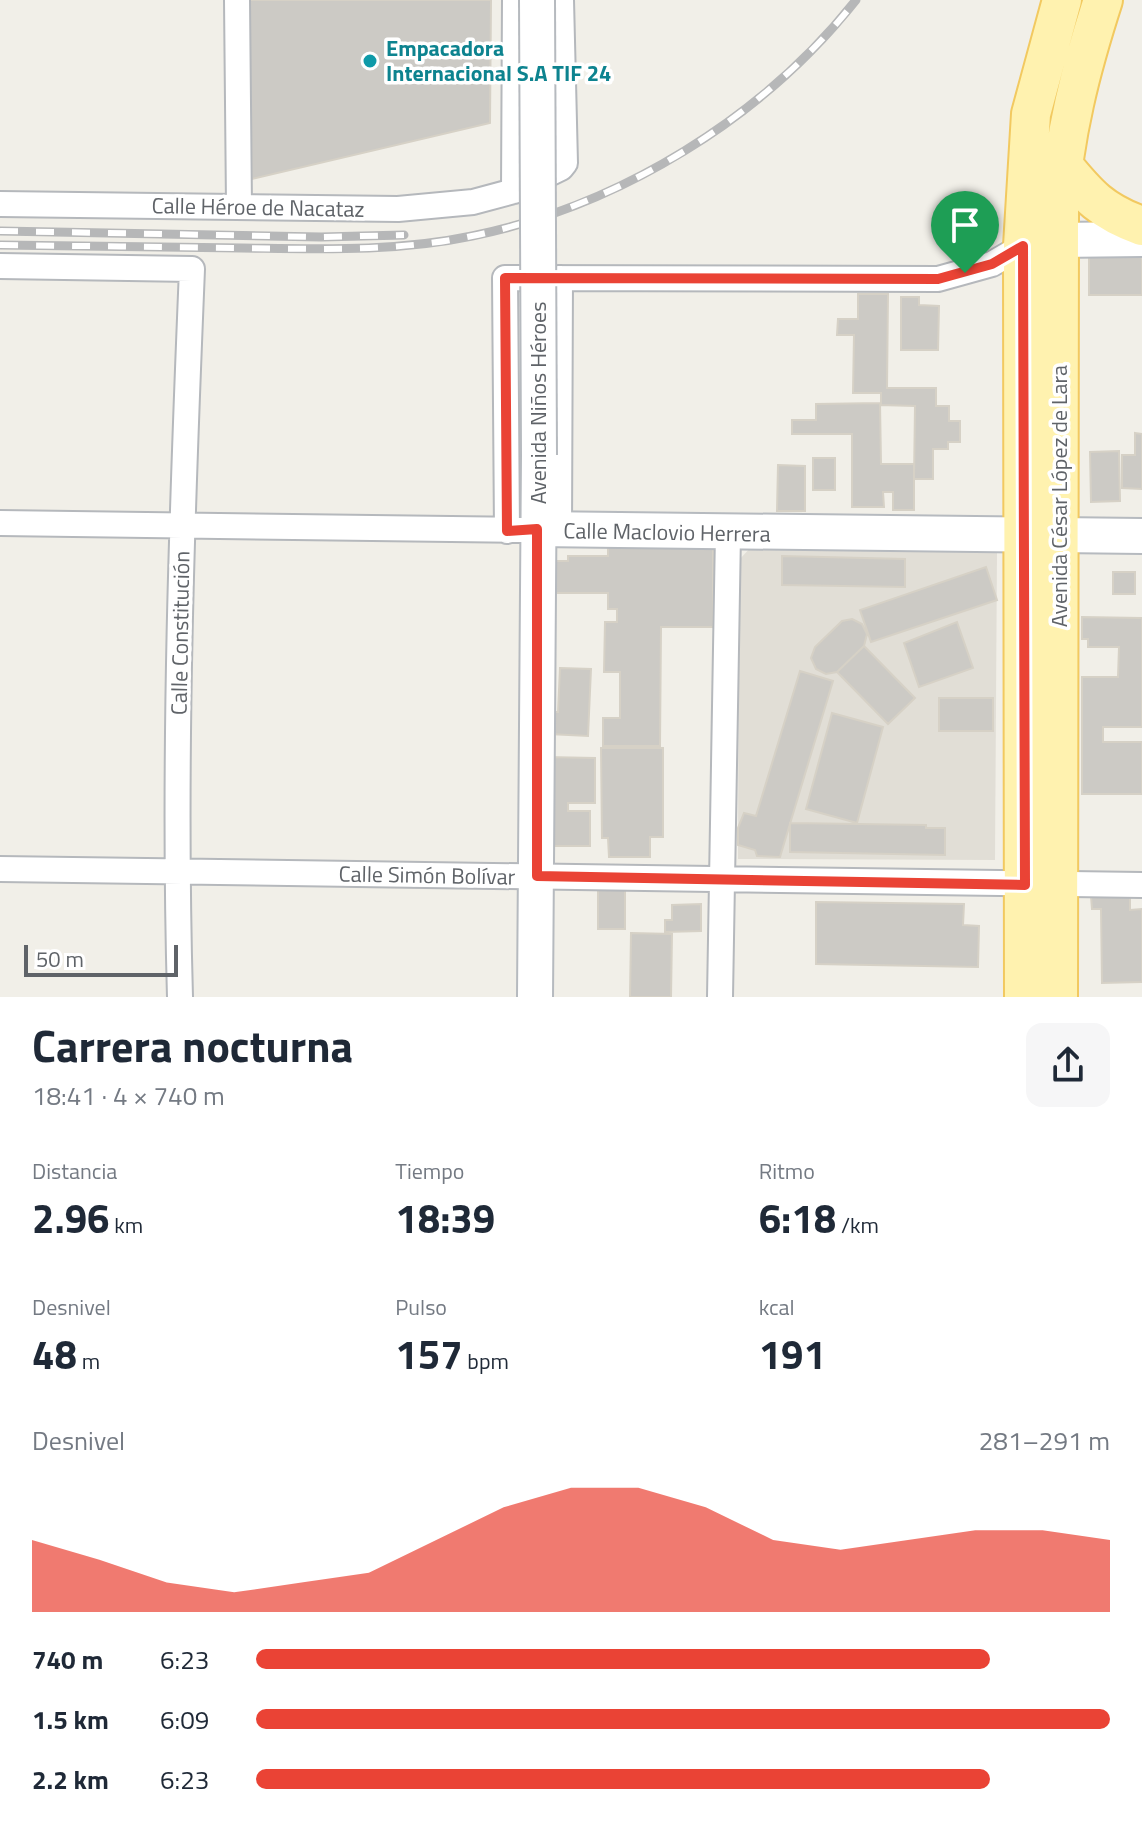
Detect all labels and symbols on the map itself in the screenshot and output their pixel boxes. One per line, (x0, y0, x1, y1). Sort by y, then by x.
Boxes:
place label: Empacadora Internacional S.A TIF 24 (386, 31, 611, 90)
marker: Empacadora Internacional S.A TIF 24 (361, 52, 379, 70)
street label: Calle Héroe de Nacataz (151, 188, 365, 226)
pin (931, 191, 999, 273)
street label: Avenida Niños Héroes (521, 302, 555, 504)
street label: Avenida César López de Lara (1042, 365, 1076, 627)
street label: Calle Maclovio Herrera (563, 513, 771, 551)
street label: Calle Constitución (162, 551, 198, 715)
street label: Calle Simón Bolívar (338, 856, 516, 894)
scale bar (24, 941, 178, 977)

